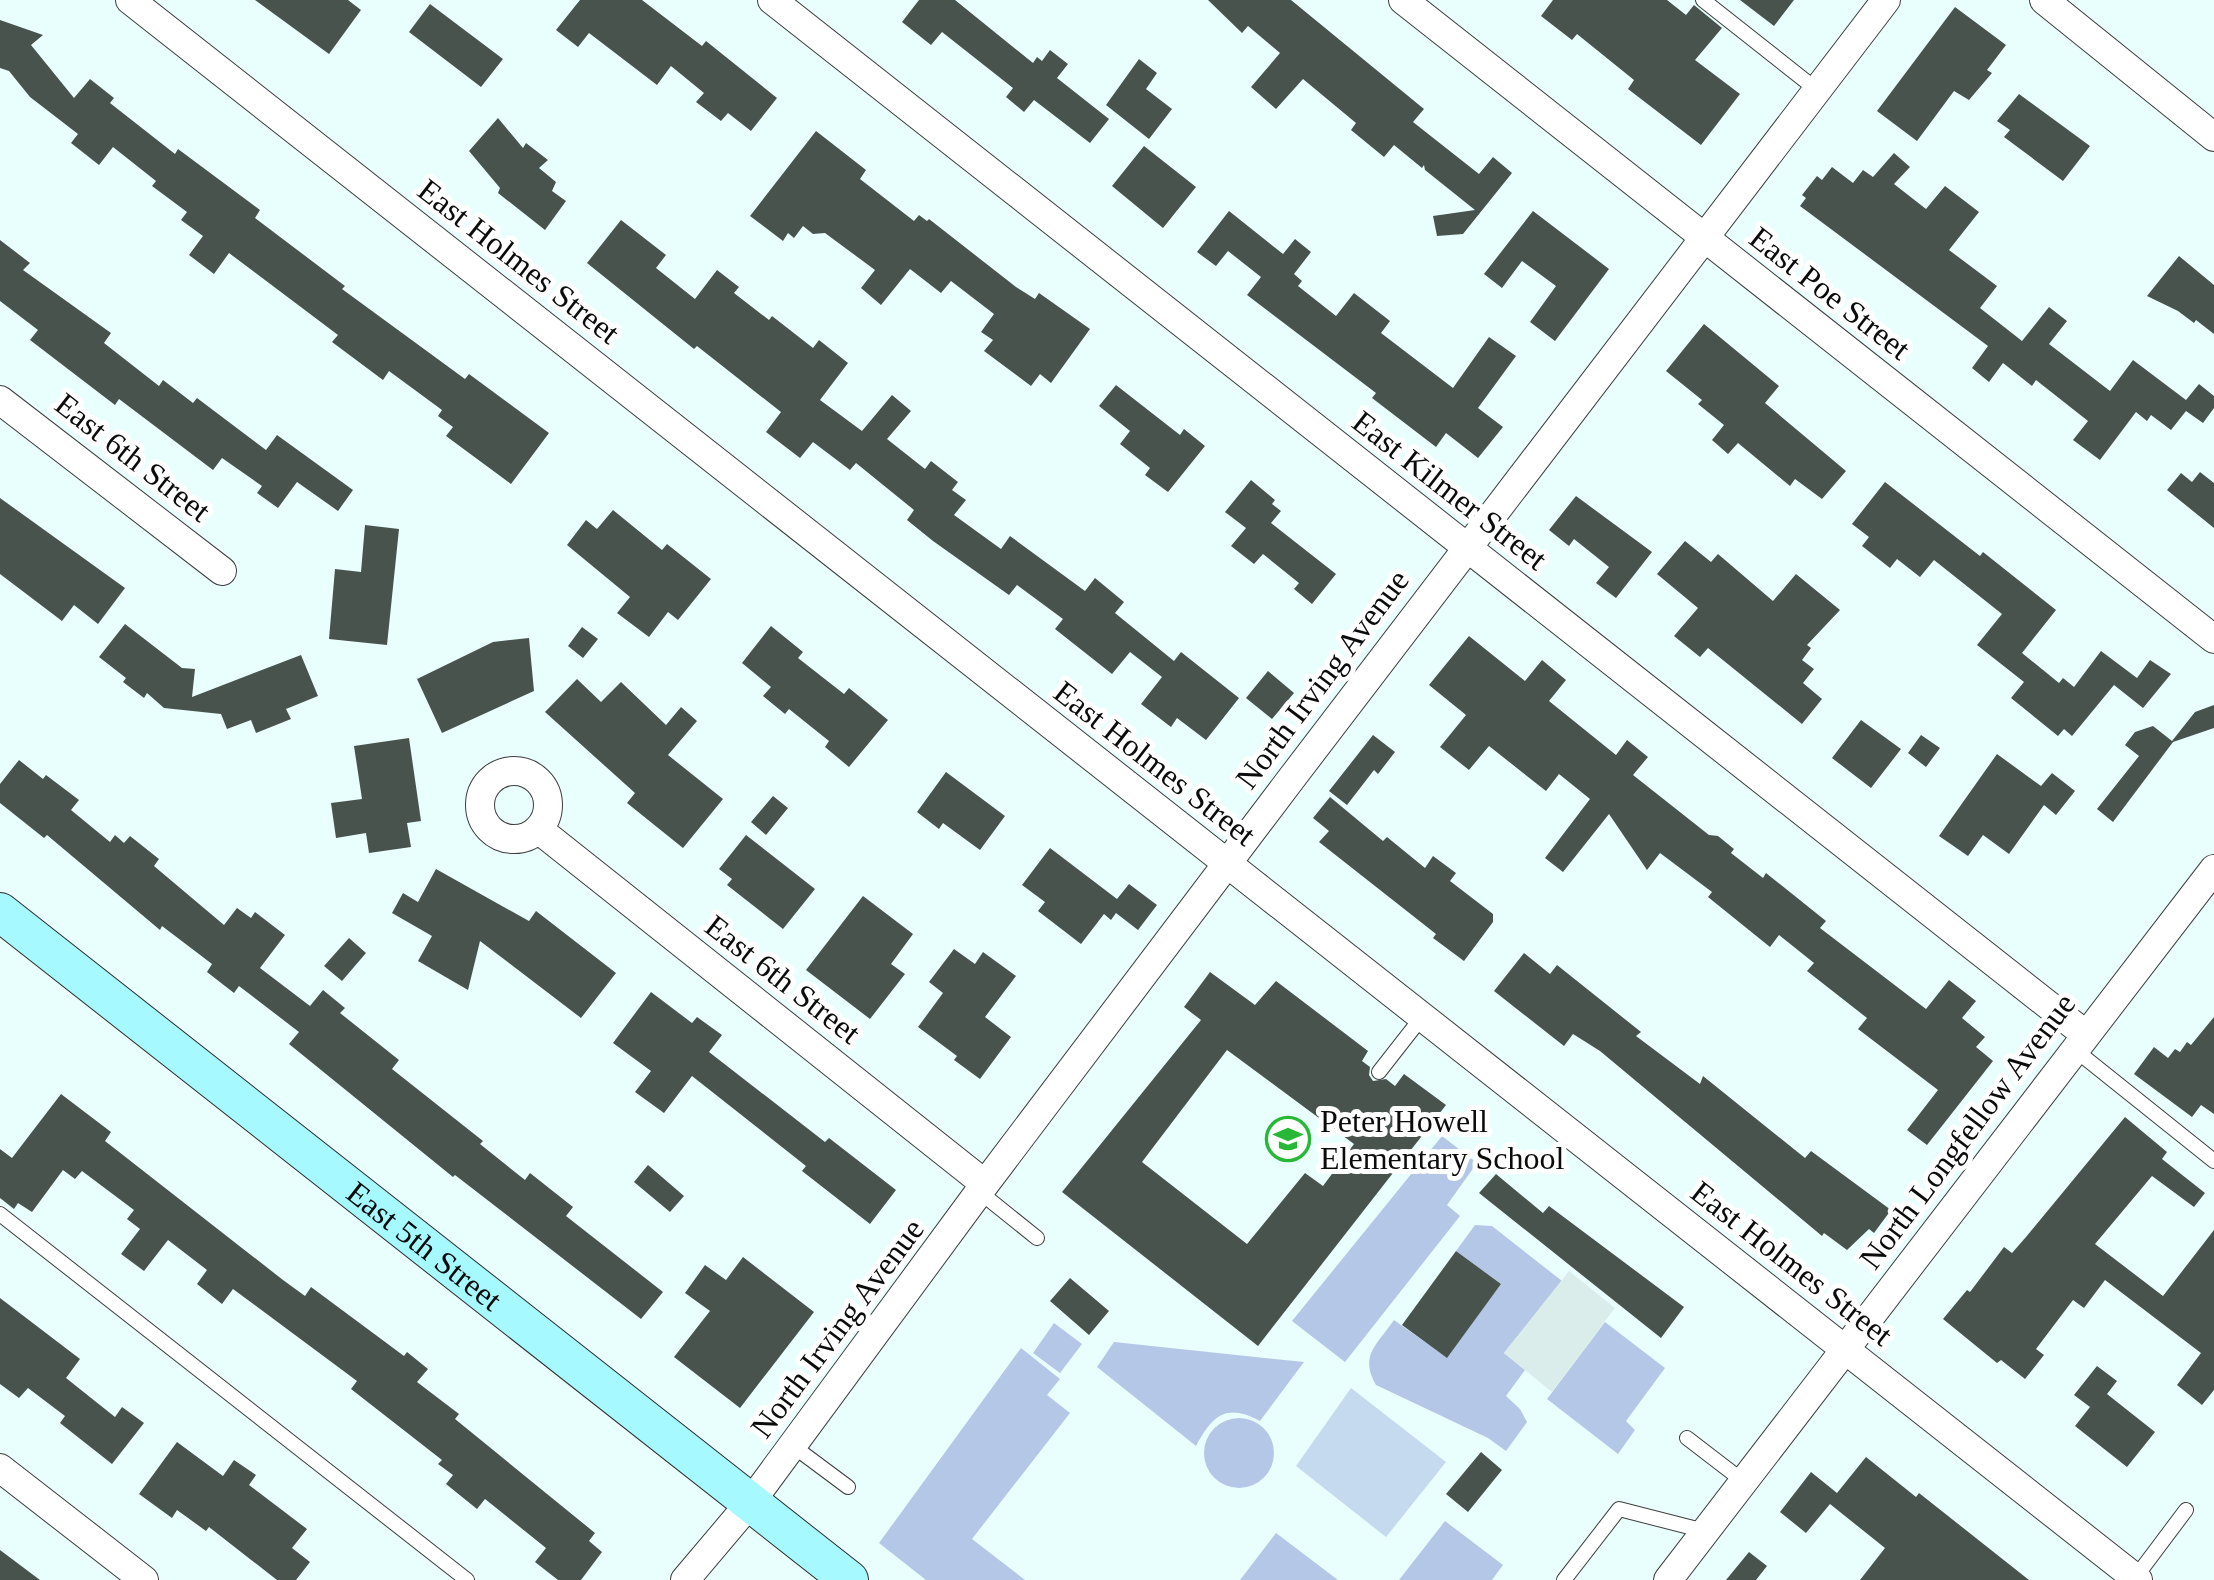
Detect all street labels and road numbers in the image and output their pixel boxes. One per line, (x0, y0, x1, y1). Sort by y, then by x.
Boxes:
street label: East Holmes Street (411, 171, 627, 351)
street label: East Poe Street (1743, 219, 1918, 367)
street label: East 6th Street (48, 385, 218, 529)
street label: East Kilmer Street (1346, 403, 1554, 577)
street label: North Irving Avenue (1228, 563, 1416, 795)
street label: East Holmes Street (1047, 673, 1263, 853)
street label: East 6th Street (698, 907, 868, 1051)
street label: North Longfellow Avenue (1852, 986, 2082, 1276)
street label: East Holmes Street (1684, 1173, 1900, 1353)
street label: East 5th Street (340, 1174, 509, 1318)
street label: North Irving Avenue (743, 1212, 931, 1444)

